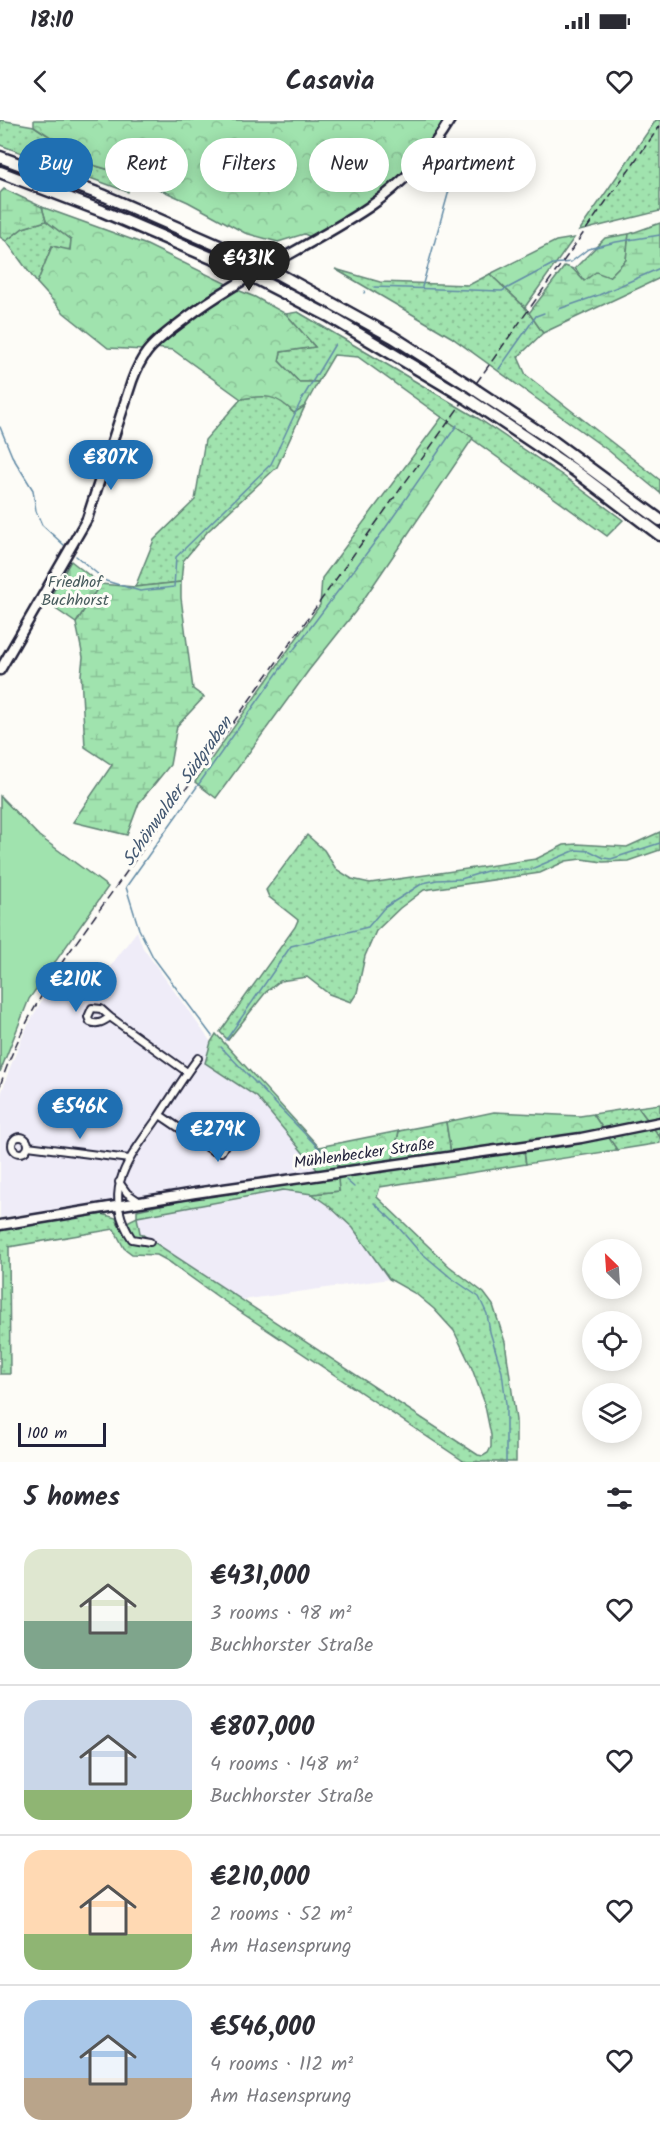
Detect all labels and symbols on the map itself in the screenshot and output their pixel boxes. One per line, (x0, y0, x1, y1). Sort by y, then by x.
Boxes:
pin: €431K (207, 241, 291, 292)
pin: €807K (69, 440, 153, 491)
park label: Friedhof Buchhorst (41, 570, 110, 613)
water label: Schönwalder Südgraben (115, 710, 242, 873)
pin: €210K (34, 962, 118, 1013)
pin: €546K (38, 1089, 122, 1140)
pin: €279K (176, 1112, 260, 1163)
street label: Mühlenbecker Straße (292, 1132, 436, 1176)
north arrow (582, 1239, 642, 1299)
scale bar (18, 1420, 106, 1448)

